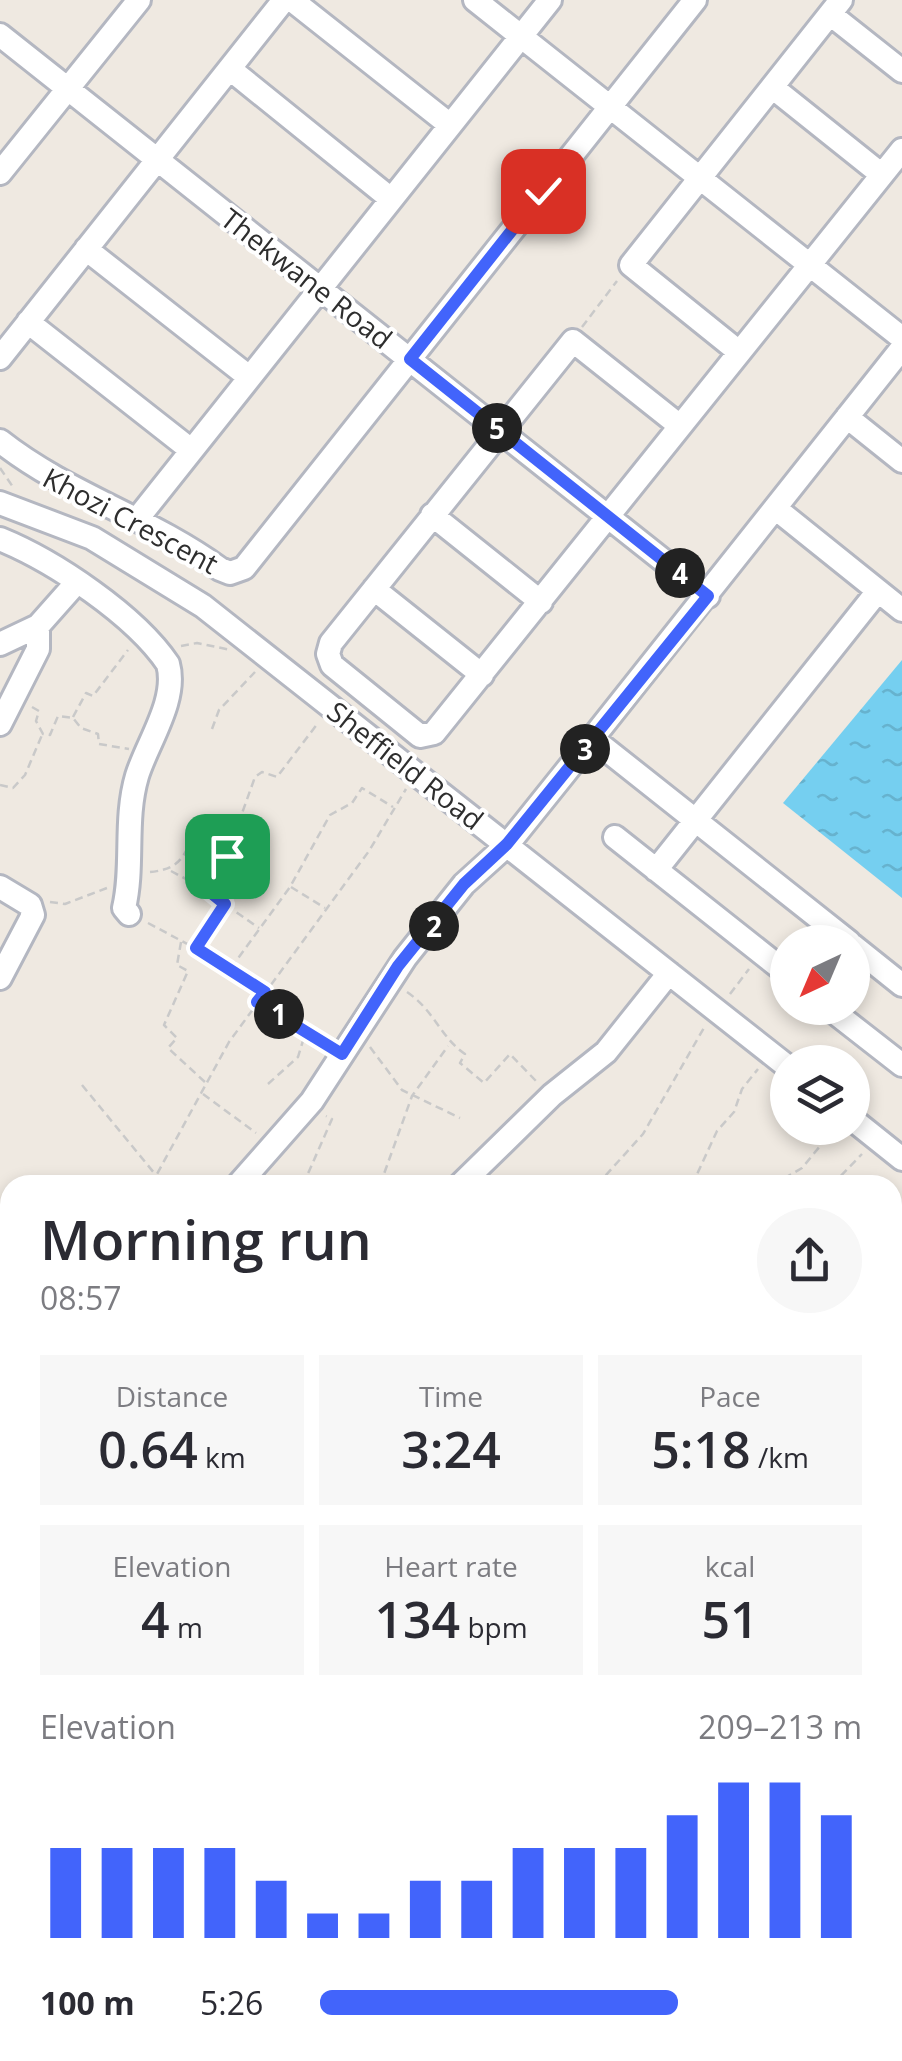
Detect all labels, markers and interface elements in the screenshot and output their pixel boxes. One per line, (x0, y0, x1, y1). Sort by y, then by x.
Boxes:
pin (501, 149, 586, 234)
icon: check (516, 164, 571, 219)
street label: Thekwane Road (214, 199, 400, 357)
pin: 5 (472, 403, 522, 453)
text: 5 (489, 409, 505, 447)
street label: Khozi Crescent (37, 458, 225, 582)
pin: 4 (655, 548, 705, 598)
text: 4 (672, 554, 688, 592)
street label: Sheffield Road (320, 692, 492, 838)
pin: 3 (560, 724, 610, 774)
text: 3 (577, 730, 593, 768)
pin (185, 814, 270, 899)
icon: arrive (200, 829, 255, 884)
pin: 2 (409, 901, 459, 951)
text: 2 (426, 907, 442, 945)
north arrow (770, 925, 870, 1025)
map controls (770, 925, 870, 1145)
pin: 1 (254, 989, 304, 1039)
text: 1 (271, 995, 287, 1033)
button: layers (770, 1045, 870, 1145)
text: Morning run (40, 1201, 372, 1276)
button: share (757, 1208, 862, 1313)
text: 08:57 (40, 1276, 122, 1319)
text: Distance (116, 1377, 228, 1415)
text: Time (419, 1377, 483, 1415)
text: Pace (699, 1377, 761, 1415)
text: 0.64 (98, 1415, 198, 1483)
text: 3:24 (401, 1415, 501, 1483)
text: 5:18 (651, 1415, 751, 1483)
text: km (198, 1438, 246, 1476)
text: /km (751, 1438, 809, 1476)
text: Elevation (113, 1547, 231, 1585)
text: Heart rate (384, 1547, 518, 1585)
text: kcal (705, 1547, 755, 1585)
text: 4 (141, 1585, 170, 1653)
text: 134 (374, 1585, 460, 1653)
text: 51 (701, 1585, 759, 1653)
text: m (170, 1608, 203, 1646)
text: bpm (460, 1608, 528, 1646)
text: Elevation (40, 1705, 176, 1748)
text: 209–213 m (698, 1705, 862, 1748)
text: 100 m (40, 1981, 135, 2024)
text: 5:26 (200, 1981, 263, 2024)

